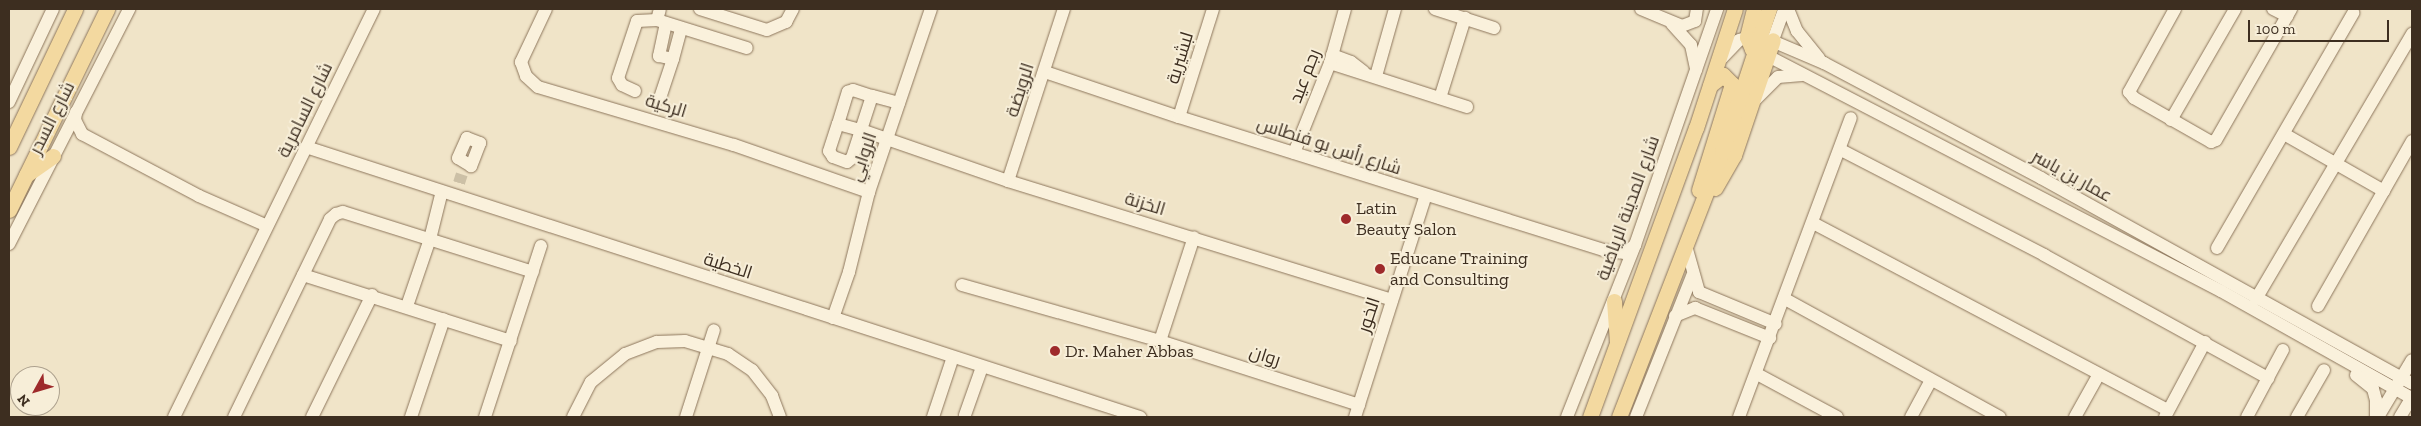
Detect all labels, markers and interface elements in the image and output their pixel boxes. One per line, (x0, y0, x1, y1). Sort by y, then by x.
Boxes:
scale bar (2251, 10, 2392, 42)
text: 100 m (2256, 20, 2295, 38)
street label: لبشيرية (1162, 29, 1198, 87)
street label: رجم عيد (1285, 46, 1325, 106)
street label: شارع السامرية (273, 59, 337, 161)
street label: الرويضة (1001, 60, 1039, 120)
street label: شارع السدر (25, 78, 79, 158)
street label: الركية (643, 90, 689, 122)
street label: شارع رأس بو فنطاس (1254, 112, 1404, 180)
street label: الروابي (845, 130, 881, 184)
street label: شارع المدينة الرياضية (1592, 133, 1664, 283)
street label: عمار بن ياسر (2028, 145, 2116, 207)
street label: الخزنة (1122, 188, 1168, 220)
place label: Latin Beauty Salon (1356, 198, 1457, 240)
marker: Latin Beauty Salon (1340, 213, 1352, 225)
street label: الخطية (701, 248, 755, 284)
place label: Educane Training and Consulting (1390, 248, 1528, 290)
marker: Educane Training and Consulting (1374, 263, 1386, 275)
street label: الخور (1353, 295, 1385, 335)
place label: Dr. Maher Abbas (1065, 340, 1195, 362)
street label: روان (1247, 341, 1283, 371)
marker: Dr. Maher Abbas (1049, 345, 1061, 357)
north arrow (10, 366, 60, 416)
text: N (14, 391, 34, 410)

